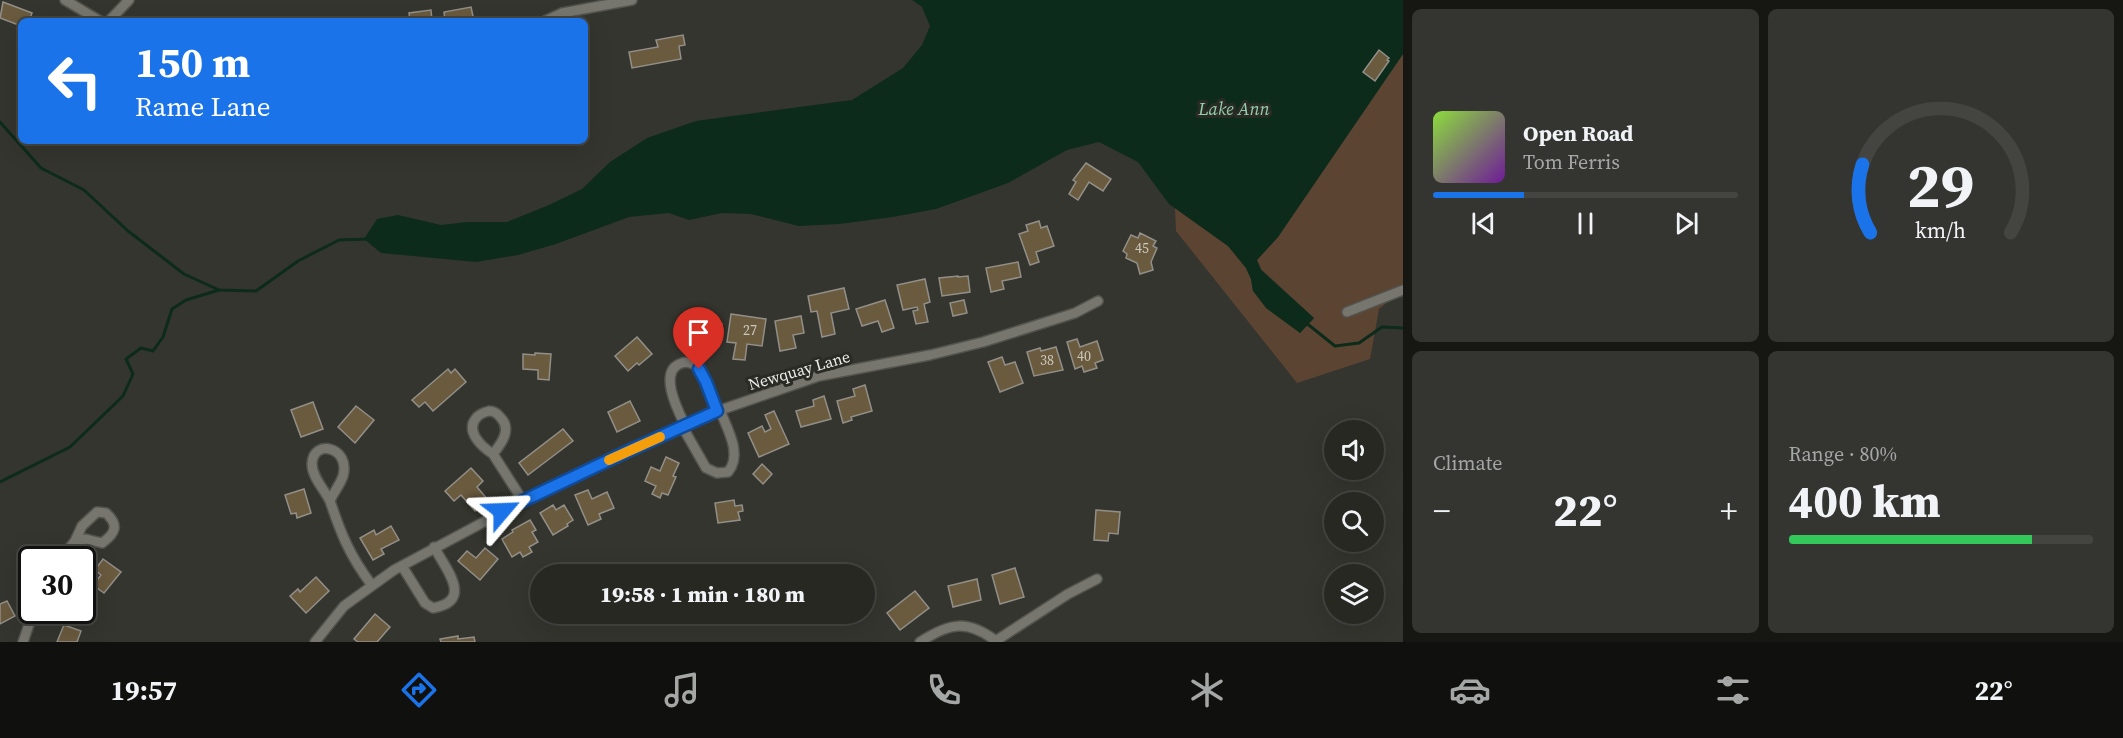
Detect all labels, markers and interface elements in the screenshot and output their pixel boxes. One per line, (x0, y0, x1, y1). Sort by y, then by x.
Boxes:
text: 150 m (135, 33, 250, 91)
icon: left (36, 42, 114, 120)
text: Rame Lane (135, 88, 270, 125)
water label: Lake Ann (1197, 96, 1270, 121)
text: Open Road (1523, 118, 1633, 148)
text: 29 (1907, 142, 1975, 228)
text: Tom Ferris (1523, 148, 1620, 176)
icon: previous (1467, 207, 1500, 240)
icon: pause (1569, 207, 1602, 240)
icon: next (1670, 207, 1703, 240)
text: km/h (1915, 216, 1966, 245)
house number: 45 (1135, 238, 1149, 258)
pin (673, 307, 724, 369)
icon: arrive (682, 316, 715, 349)
house number: 27 (743, 320, 757, 340)
street label: Newquay Lane (745, 345, 853, 395)
house number: 40 (1077, 346, 1091, 366)
house number: 38 (1040, 350, 1054, 370)
map controls (1324, 420, 1384, 624)
button: sound (1324, 420, 1384, 480)
text: Range · 80% (1789, 440, 1897, 468)
text: Climate (1433, 449, 1502, 477)
text: 400 km (1789, 470, 1941, 532)
position arrow (470, 479, 534, 543)
text: 22° (1553, 479, 1617, 541)
text: − (1433, 488, 1451, 533)
text: + (1720, 488, 1737, 533)
button: search (1324, 492, 1384, 552)
speed limit sign: 30 (18, 546, 96, 624)
button: layers (1324, 564, 1384, 624)
text: 19:58 · 1 min · 180 m (600, 579, 805, 609)
icon: directions (398, 669, 440, 711)
icon: music (661, 669, 703, 711)
icon: phone (923, 669, 965, 711)
icon: climate (1186, 669, 1228, 711)
icon: car (1449, 669, 1491, 711)
icon: filters (1712, 669, 1754, 711)
text: 19:57 (110, 672, 177, 709)
text: 22° (1974, 672, 2013, 709)

